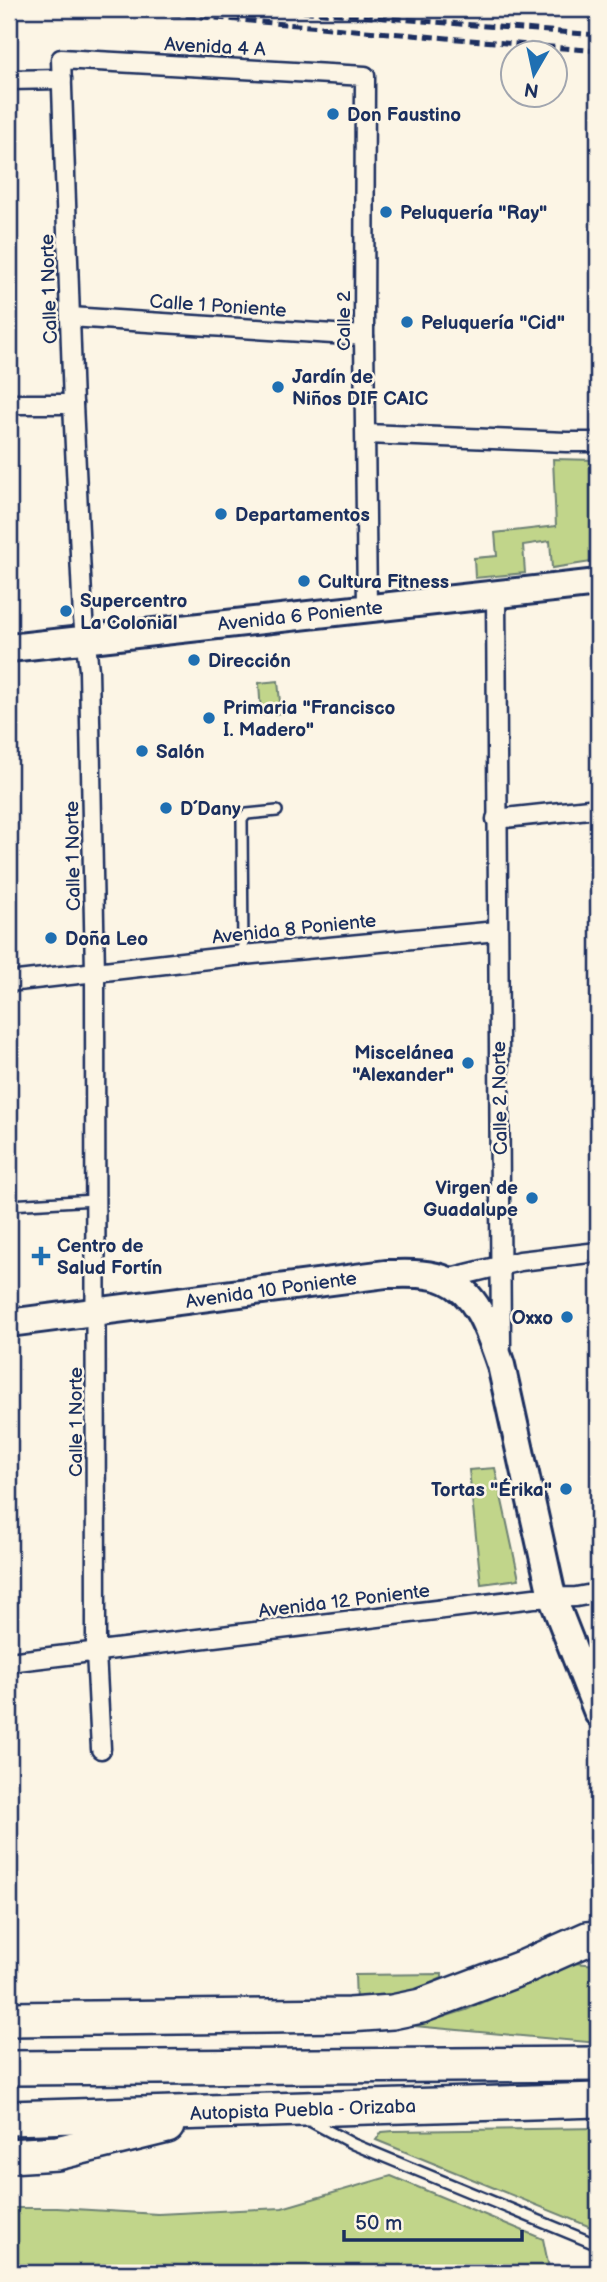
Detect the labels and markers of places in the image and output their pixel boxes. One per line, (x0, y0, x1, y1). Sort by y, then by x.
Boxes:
place label: Don Faustino (347, 104, 461, 127)
marker: Don Faustino (325, 106, 341, 122)
place label: Peluquería "Ray" (400, 202, 547, 225)
marker: Peluquería "Ray" (378, 204, 394, 220)
place label: Peluquería "Cid" (421, 312, 565, 335)
marker: Peluquería "Cid" (399, 314, 415, 330)
place label: Jardín de Niños DIF CAIC (292, 366, 428, 411)
marker: Jardín de Niños DIF CAIC (270, 379, 286, 395)
place label: Departamentos (235, 504, 370, 527)
marker: Departamentos (213, 506, 229, 522)
place label: Cultura Fitness (318, 571, 449, 594)
marker: Cultura Fitness (296, 573, 312, 589)
place label: Supercentro La Colonial (80, 590, 188, 635)
marker: Supercentro La Colonial (58, 603, 74, 619)
place label: Dirección (208, 650, 291, 673)
marker: Dirección (186, 652, 202, 668)
place label: Primaria "Francisco I. Madero" (223, 697, 396, 742)
marker: Primaria "Francisco I. Madero" (201, 710, 217, 726)
place label: Salón (156, 741, 205, 764)
marker: Salón (134, 743, 150, 759)
place label: D´Dany (180, 798, 241, 821)
marker: D´Dany (158, 800, 174, 816)
place label: Doña Leo (65, 928, 148, 951)
marker: Doña Leo (43, 930, 59, 946)
place label: Miscelánea "Alexander" (352, 1042, 454, 1087)
marker: Miscelánea "Alexander" (460, 1055, 476, 1071)
place label: Virgen de Guadalupe (423, 1177, 518, 1222)
marker: Virgen de Guadalupe (524, 1190, 540, 1206)
place label: Centro de Salud Fortín (57, 1235, 162, 1280)
marker: Centro de Salud Fortín (31, 1246, 51, 1266)
place label: Oxxo (512, 1307, 553, 1330)
marker: Oxxo (559, 1309, 575, 1325)
place label: Tortas "Érika" (431, 1478, 552, 1502)
marker: Tortas "Érika" (558, 1481, 574, 1497)

